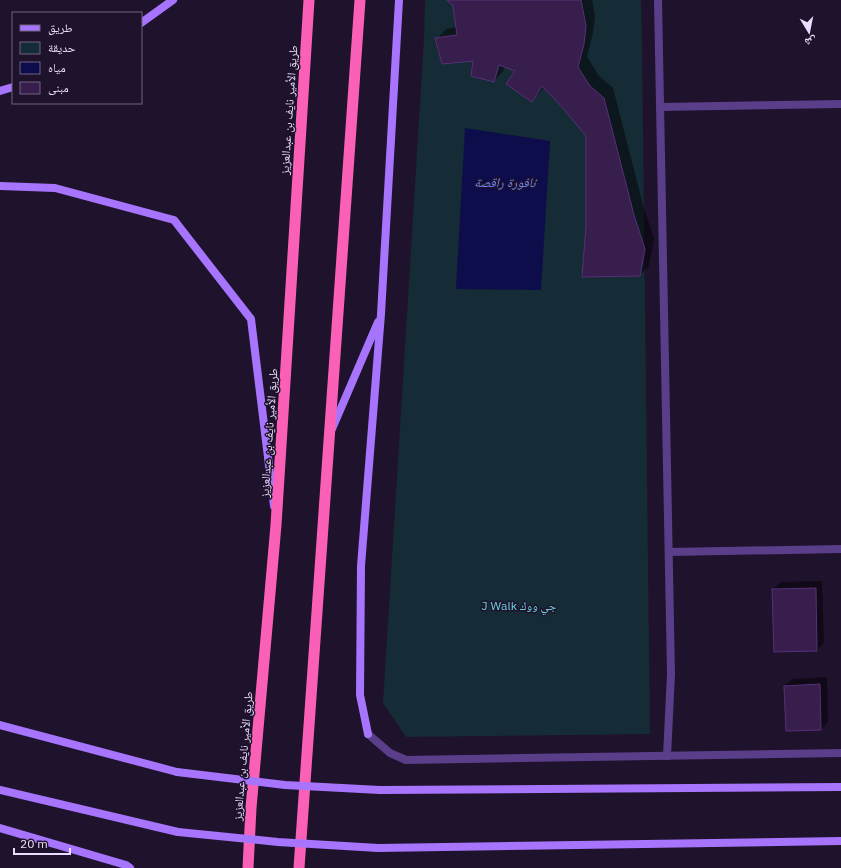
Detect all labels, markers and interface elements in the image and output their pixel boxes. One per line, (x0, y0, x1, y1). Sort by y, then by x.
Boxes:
legend (12, 12, 142, 104)
north arrow (789, 12, 829, 52)
text: طريق (48, 20, 73, 35)
text: ش (803, 33, 818, 50)
text: حديقة (48, 40, 76, 55)
street label: طريق الأمير نايف بن عبدالعزيز (276, 45, 301, 176)
text: مياه (48, 60, 66, 75)
text: مبنى (48, 80, 69, 95)
water label: نافورة راقصة (474, 174, 538, 191)
street label: طريق الأمير نايف بن عبدالعزيز (256, 368, 281, 499)
park label: J Walk جي ووك (482, 598, 557, 616)
street label: طريق الأمير نايف بن عبدالعزيز (229, 691, 256, 822)
scale bar (14, 830, 70, 856)
text: 20 m (20, 836, 48, 851)

